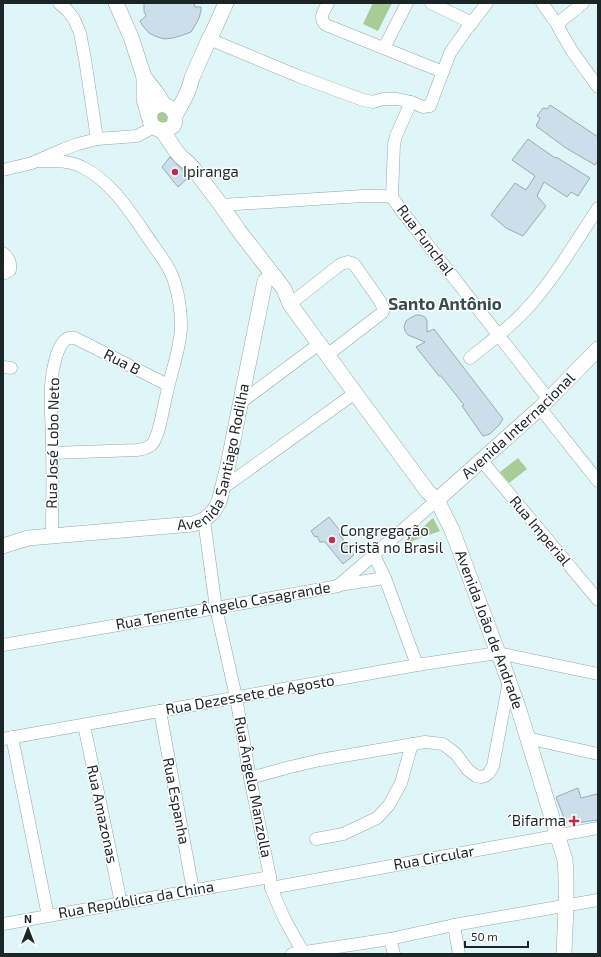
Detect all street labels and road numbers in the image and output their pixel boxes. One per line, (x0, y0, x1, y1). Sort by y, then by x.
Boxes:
street label: Rua Funchal (394, 201, 458, 278)
street label: Rua B (101, 344, 144, 378)
street label: Avenida Internacional (457, 368, 578, 482)
street label: Rua José Lobo Neto (42, 377, 62, 509)
street label: Avenida Santiago Rodilha (176, 382, 252, 533)
street label: Rua Imperial (506, 492, 576, 569)
street label: Avenida João de Andrade (452, 547, 528, 711)
street label: Rua Tenente Ângelo Casagrande (114, 577, 332, 633)
street label: Rua Dezessete de Agosto (164, 670, 336, 718)
street label: Rua Ângelo Manzolla (231, 715, 276, 859)
street label: Rua Espanha (160, 756, 194, 846)
street label: Rua Amazonas (84, 763, 122, 865)
street label: Rua Circular (392, 841, 476, 873)
street label: Rua República da China (57, 876, 215, 922)

